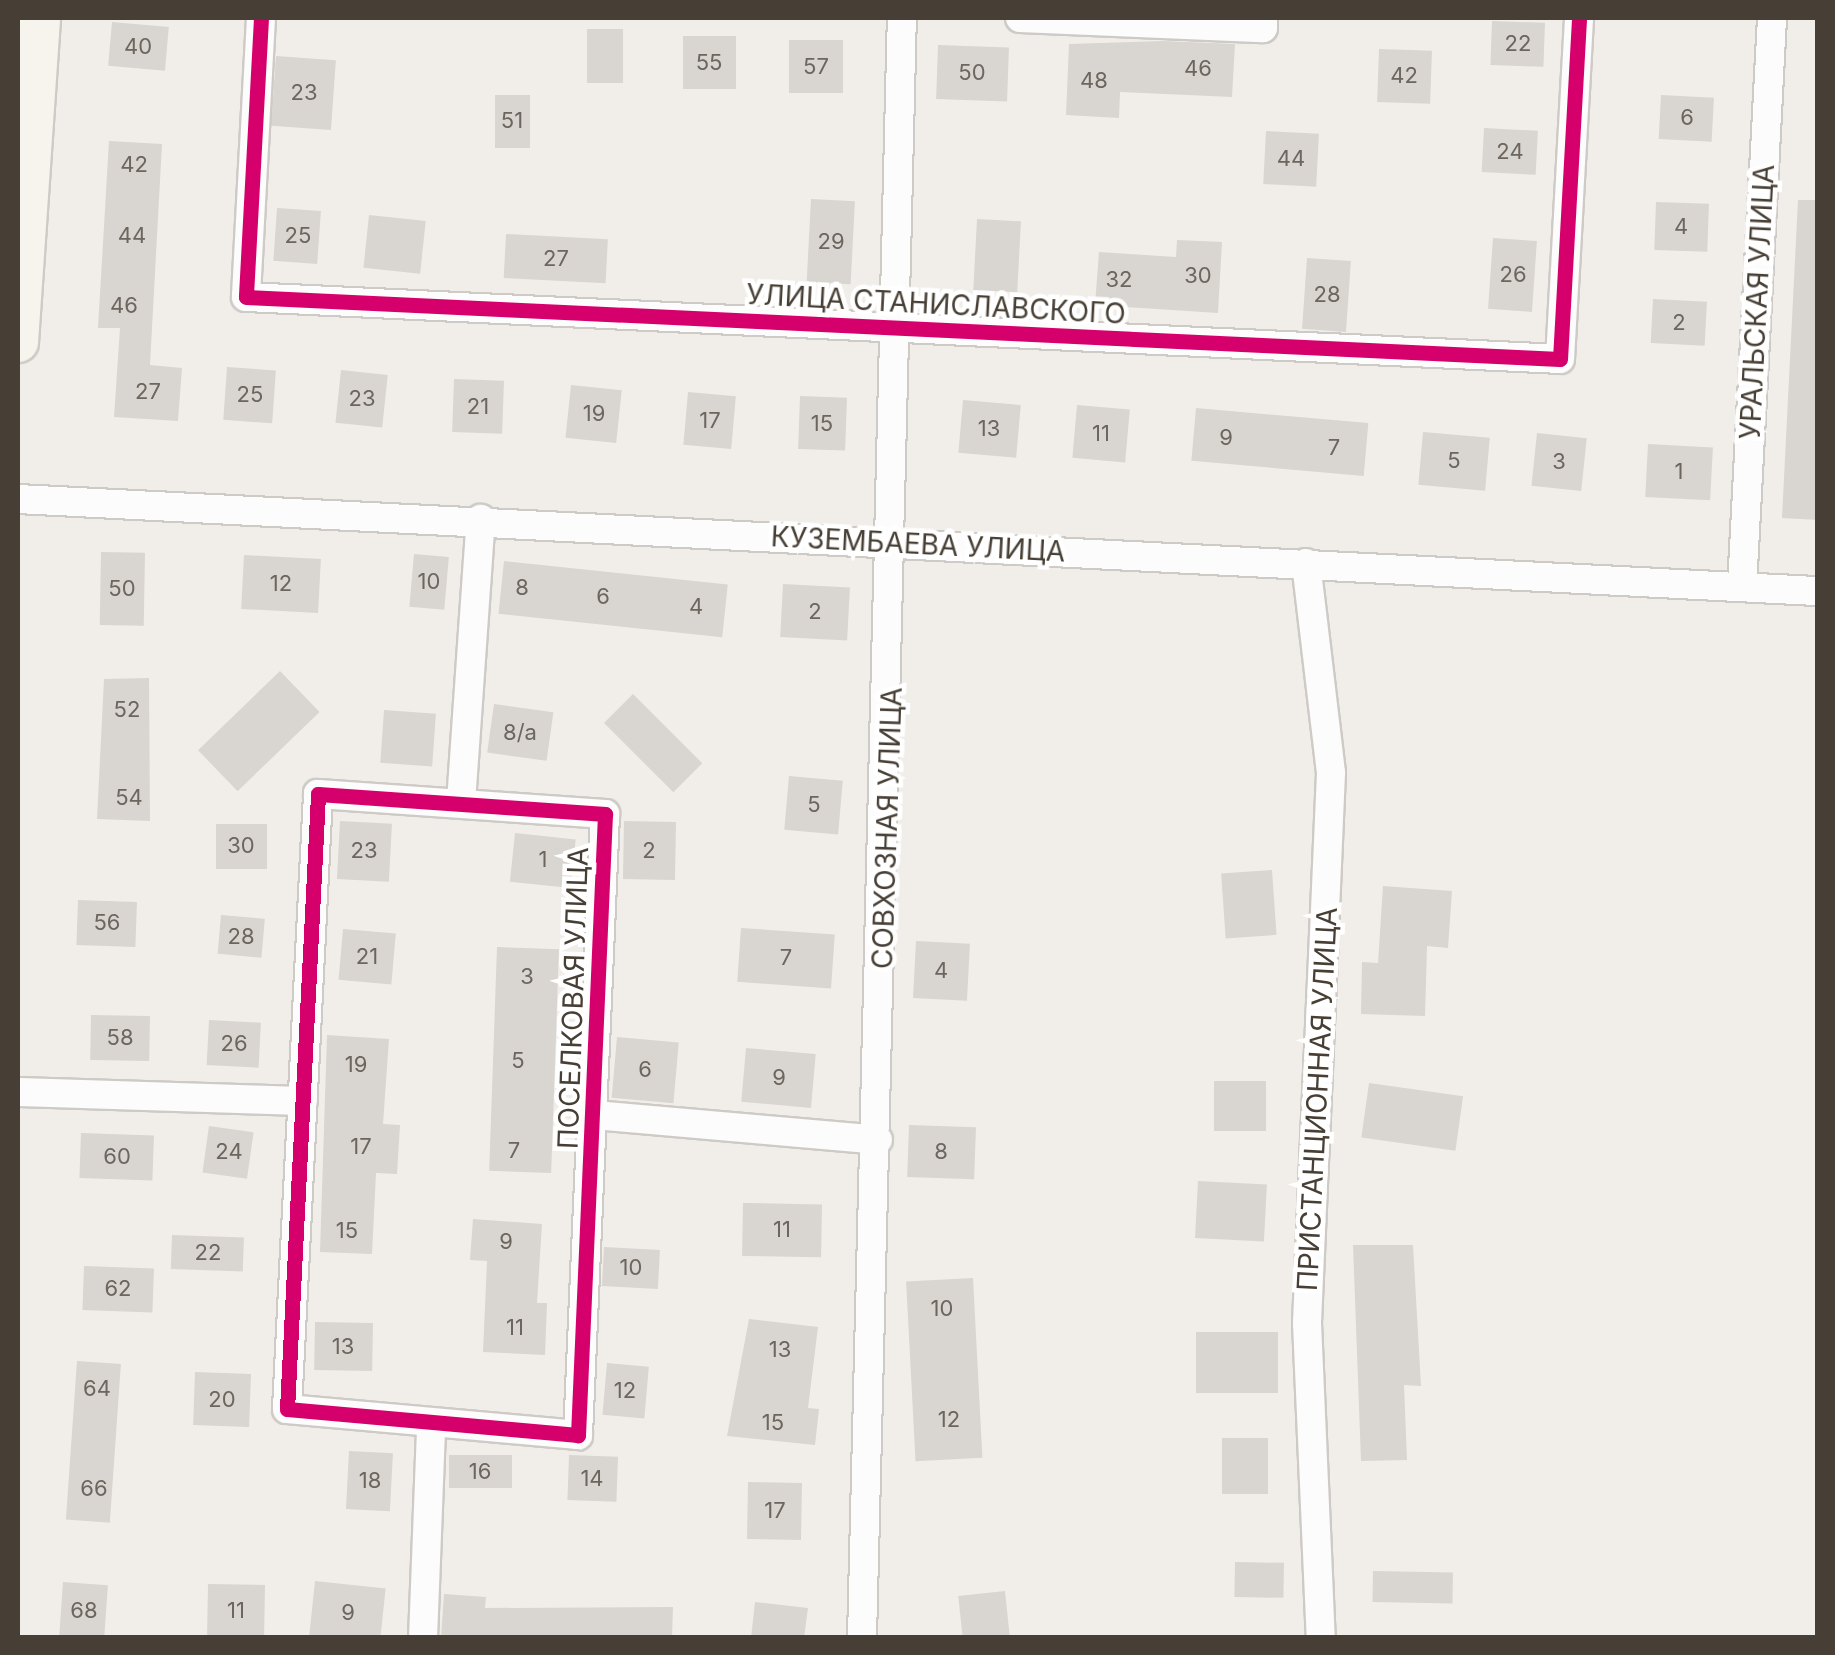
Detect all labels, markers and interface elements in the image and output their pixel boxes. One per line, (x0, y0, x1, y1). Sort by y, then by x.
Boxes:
house number: 22 (1505, 31, 1531, 57)
house number: 40 (124, 34, 152, 60)
house number: 55 (696, 50, 722, 76)
house number: 57 (803, 54, 829, 80)
house number: 46 (1184, 56, 1212, 82)
house number: 50 (958, 60, 986, 86)
house number: 42 (1390, 63, 1418, 89)
house number: 48 (1080, 68, 1108, 94)
house number: 23 (290, 80, 318, 106)
house number: 6 (1680, 105, 1694, 131)
house number: 51 (501, 108, 523, 134)
house number: 24 (1496, 139, 1524, 165)
house number: 44 (1277, 146, 1305, 172)
house number: 42 (120, 152, 148, 178)
street label: УРАЛЬСКАЯ УЛИЦА (1733, 164, 1781, 440)
house number: 4 (1674, 214, 1688, 240)
house number: 44 (118, 223, 146, 249)
house number: 25 (285, 223, 311, 249)
house number: 29 (817, 229, 845, 255)
house number: 27 (543, 246, 569, 272)
house number: 26 (1499, 262, 1527, 288)
house number: 30 (1184, 263, 1212, 289)
house number: 32 (1105, 267, 1133, 293)
street label: УЛИЦА СТАНИСЛАВСКОГО (745, 277, 1127, 331)
house number: 28 (1313, 282, 1341, 308)
house number: 46 (110, 293, 138, 319)
house number: 2 (1672, 310, 1686, 336)
house number: 27 (135, 379, 161, 405)
house number: 25 (237, 382, 263, 408)
house number: 23 (348, 386, 376, 412)
house number: 21 (467, 394, 489, 420)
house number: 19 (583, 401, 605, 427)
house number: 17 (699, 408, 721, 434)
house number: 15 (811, 411, 833, 437)
house number: 13 (978, 416, 1000, 442)
house number: 11 (1092, 421, 1110, 447)
house number: 9 (1219, 425, 1233, 451)
house number: 7 (1328, 435, 1340, 461)
house number: 5 (1447, 448, 1461, 474)
house number: 3 (1552, 449, 1566, 475)
house number: 1 (1675, 459, 1683, 485)
street label: КУЗЕМБАЕВА УЛИЦА (770, 520, 1066, 568)
house number: 10 (418, 569, 440, 595)
house number: 12 (270, 571, 292, 597)
house number: 8 (515, 575, 529, 601)
house number: 50 (108, 576, 136, 602)
house number: 6 (596, 584, 610, 610)
house number: 4 (689, 594, 703, 620)
house number: 2 (808, 599, 822, 625)
street label: СОВХОЗНАЯ УЛИЦА (865, 686, 909, 970)
house number: 52 (114, 697, 140, 723)
house number: 8/a (503, 720, 537, 746)
house number: 54 (115, 785, 143, 811)
house number: 5 (807, 792, 821, 818)
house number: 30 (227, 833, 255, 859)
house number: 23 (350, 838, 378, 864)
house number: 2 (642, 838, 656, 864)
street label: ПОСЕЛКОВАЯ УЛИЦА (551, 846, 595, 1150)
house number: 1 (539, 847, 547, 873)
street label: ПРИСТАНЦИОННАЯ УЛИЦА (1290, 906, 1344, 1292)
house number: 56 (93, 910, 121, 936)
house number: 28 (227, 924, 255, 950)
house number: 21 (356, 944, 378, 970)
house number: 7 (780, 945, 792, 971)
house number: 4 (934, 958, 948, 984)
house number: 3 (520, 964, 534, 990)
house number: 58 (107, 1025, 133, 1051)
house number: 26 (220, 1031, 248, 1057)
house number: 5 (511, 1048, 525, 1074)
house number: 19 (345, 1052, 367, 1078)
house number: 6 (638, 1057, 652, 1083)
house number: 9 (772, 1065, 786, 1091)
house number: 17 (350, 1134, 372, 1160)
house number: 7 (508, 1138, 520, 1164)
house number: 24 (215, 1139, 243, 1165)
house number: 8 (934, 1139, 948, 1165)
house number: 60 (103, 1144, 131, 1170)
house number: 11 (773, 1217, 791, 1243)
house number: 15 (336, 1218, 358, 1244)
house number: 9 (499, 1229, 513, 1255)
house number: 22 (195, 1240, 221, 1266)
house number: 10 (620, 1255, 642, 1281)
house number: 62 (104, 1276, 132, 1302)
house number: 10 (931, 1296, 953, 1322)
house number: 11 (506, 1315, 524, 1341)
house number: 13 (332, 1334, 354, 1360)
house number: 13 (769, 1337, 791, 1363)
house number: 64 (83, 1376, 111, 1402)
house number: 12 (614, 1378, 636, 1404)
house number: 20 (208, 1387, 236, 1413)
house number: 12 (938, 1407, 960, 1433)
house number: 15 (762, 1410, 784, 1436)
house number: 16 (469, 1459, 491, 1485)
house number: 14 (580, 1466, 604, 1492)
house number: 18 (359, 1468, 381, 1494)
house number: 66 (80, 1476, 108, 1502)
house number: 17 (764, 1498, 786, 1524)
house number: 68 (70, 1598, 98, 1624)
house number: 11 (227, 1598, 245, 1624)
house number: 9 (341, 1600, 355, 1626)

